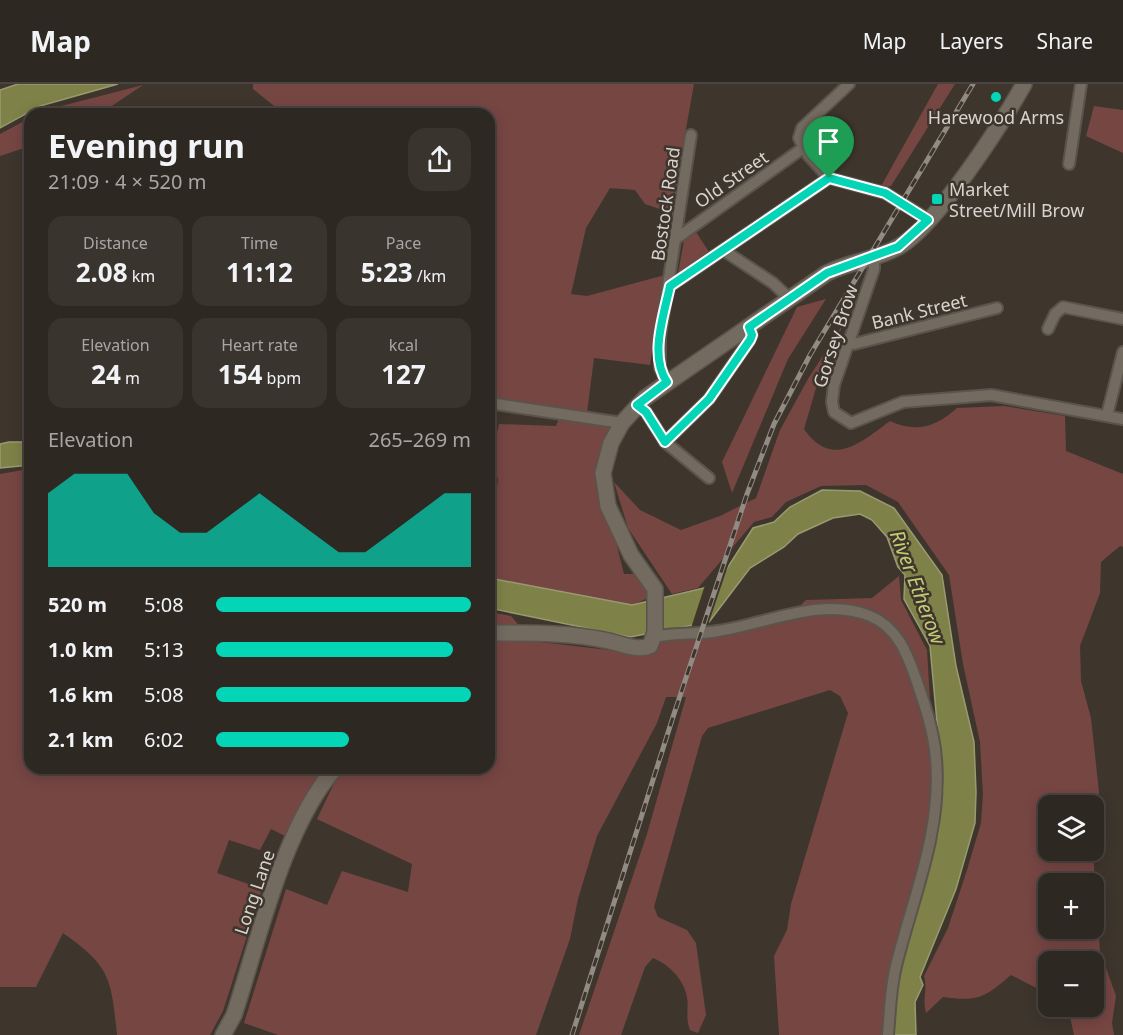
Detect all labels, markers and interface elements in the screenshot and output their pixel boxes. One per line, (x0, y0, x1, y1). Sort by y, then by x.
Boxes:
text: Map (30, 22, 91, 60)
text: Map (863, 27, 907, 55)
text: Layers (940, 27, 1004, 55)
text: Share (1037, 27, 1093, 55)
marker: Harewood Arms (989, 90, 1003, 104)
place label: Harewood Arms (928, 105, 1064, 129)
pin (803, 116, 854, 178)
text: Evening run (48, 123, 245, 168)
icon: arrive (812, 125, 845, 158)
button: share (408, 128, 471, 191)
street label: Bostock Road (645, 145, 685, 263)
street label: Old Street (689, 145, 773, 213)
text: 21:09 · 4 × 520 m (48, 168, 206, 195)
place label: Market Street/Mill Brow (949, 177, 1084, 222)
marker: Market Street/Mill Brow (930, 192, 944, 206)
text: Distance (83, 232, 148, 254)
text: Time (241, 232, 278, 254)
text: Pace (386, 232, 421, 254)
text: 2.08 (76, 254, 128, 290)
text: 11:12 (226, 254, 293, 290)
text: 5:23 (361, 254, 413, 290)
text: km (128, 265, 155, 287)
text: /km (413, 265, 446, 287)
street label: Gorsey Brow (807, 281, 863, 391)
street label: Bank Street (869, 287, 970, 334)
text: Elevation (81, 334, 150, 356)
text: Heart rate (221, 334, 298, 356)
text: kcal (389, 334, 418, 356)
text: 24 (91, 356, 121, 392)
text: 154 (218, 356, 262, 392)
text: 127 (381, 356, 426, 392)
text: m (121, 367, 140, 389)
text: bpm (262, 367, 301, 389)
text: Elevation (48, 426, 133, 453)
text: 265–269 m (368, 426, 471, 453)
water label: River Etherow (884, 526, 953, 650)
text: 520 m (48, 591, 107, 618)
text: 5:08 (144, 591, 184, 618)
text: 1.0 km (48, 636, 114, 663)
text: 5:13 (144, 636, 184, 663)
text: 1.6 km (48, 681, 114, 708)
text: 5:08 (144, 681, 184, 708)
text: 2.1 km (48, 726, 114, 753)
text: 6:02 (144, 726, 184, 753)
map controls (1038, 795, 1104, 1017)
button: layers (1038, 795, 1104, 861)
street label: Long Lane (228, 846, 280, 938)
button: + (1038, 873, 1104, 939)
button: − (1038, 951, 1104, 1017)

